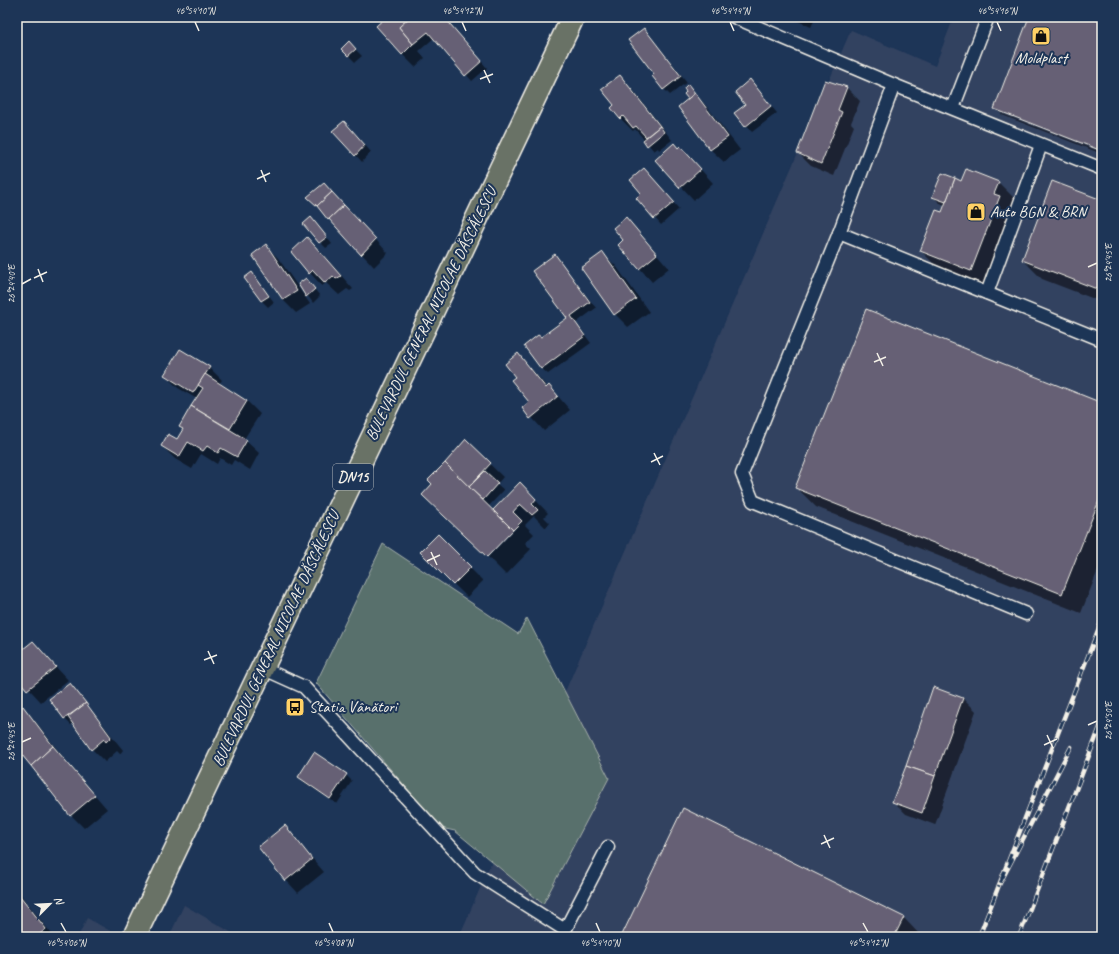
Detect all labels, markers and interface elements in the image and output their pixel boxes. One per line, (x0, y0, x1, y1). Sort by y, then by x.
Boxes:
text: 46°54'10"N (175, 4, 217, 17)
text: 46°54'12"N (442, 4, 484, 17)
text: 46°54'14"N (710, 4, 752, 17)
text: 46°54'16"N (977, 4, 1019, 17)
shop icon: Moldplast (1030, 25, 1052, 47)
place label: Moldplast (1015, 48, 1070, 68)
street label: BULEVARDUL GENERAL NICOLAE DĂSCĂLESCU (361, 181, 503, 444)
shop icon: Auto BGN & BRN (965, 201, 987, 223)
place label: Auto BGN & BRN (990, 202, 1089, 222)
text: 26°24'45"E (1102, 242, 1115, 282)
text: 26°24'40"E (5, 263, 18, 303)
road number: DN15 (333, 464, 373, 490)
street label: BULEVARDUL GENERAL NICOLAE DĂSCĂLESCU (208, 505, 345, 770)
bus stop icon: Statia Vânători (284, 696, 306, 718)
place label: Statia Vânători (309, 697, 399, 717)
text: 26°24'50"E (1102, 700, 1115, 740)
text: 26°24'45"E (5, 721, 18, 761)
north arrow (30, 884, 70, 924)
text: N (51, 894, 68, 908)
text: 46°54'06"N (46, 936, 88, 949)
text: 46°54'08"N (313, 936, 355, 949)
text: 46°54'10"N (580, 936, 622, 949)
text: 46°54'12"N (848, 936, 890, 949)

